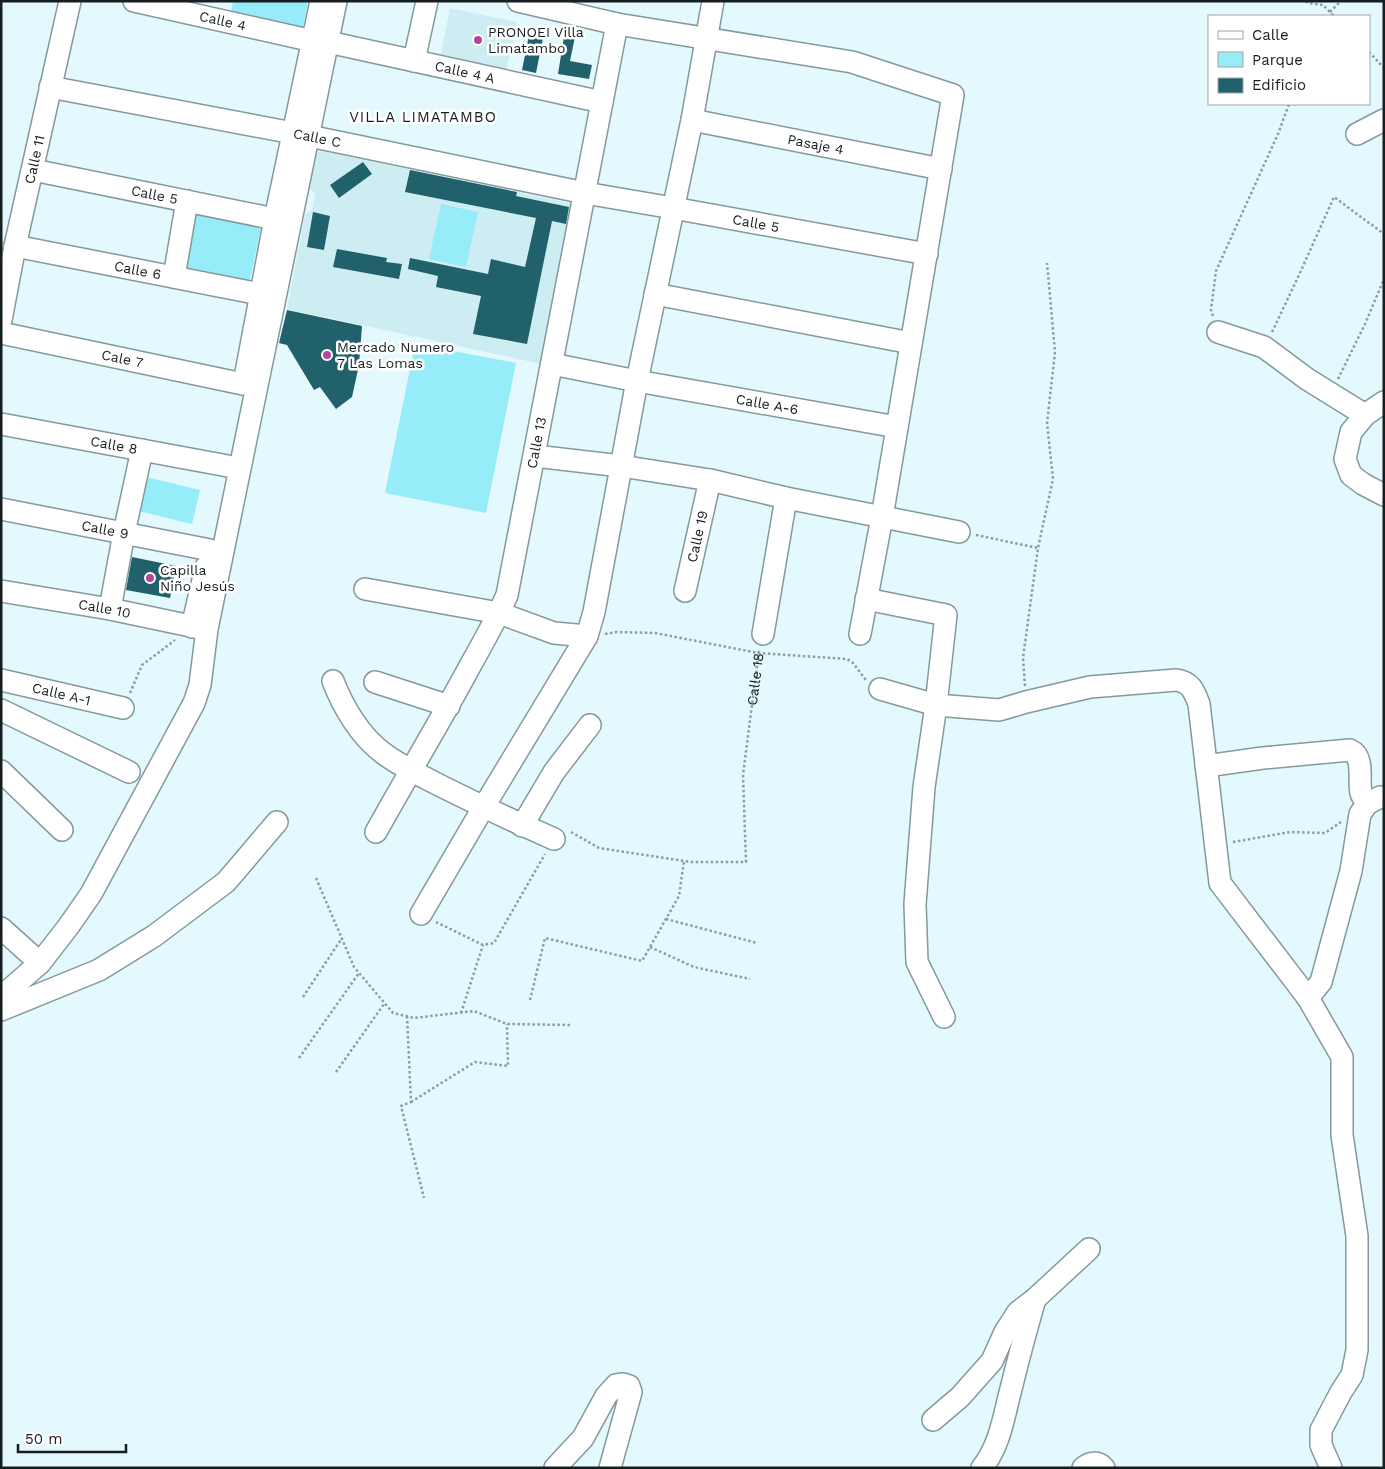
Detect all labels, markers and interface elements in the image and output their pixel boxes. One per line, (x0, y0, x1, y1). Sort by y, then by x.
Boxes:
street label: Calle 4 (198, 8, 248, 34)
legend (1208, 15, 1370, 105)
place label: PRONOEI Villa Limatambo (488, 24, 584, 56)
text: Calle (1252, 26, 1289, 44)
marker: PRONOEI Villa Limatambo (472, 34, 484, 46)
text: Parque (1252, 51, 1303, 69)
street label: Calle 4 A (433, 58, 496, 86)
text: Edificio (1252, 76, 1306, 94)
district label: VILLA LIMATAMBO (349, 108, 497, 126)
street label: Calle C (292, 125, 343, 150)
street label: Pasaje 4 (786, 131, 845, 158)
street label: Calle 11 (21, 133, 48, 185)
street label: Calle 5 (130, 182, 179, 207)
street label: Calle 5 (731, 211, 781, 235)
street label: Calle 6 (113, 258, 163, 282)
place label: Mercado Numero 7 Las Lomas (337, 339, 454, 371)
street label: Cale 7 (100, 346, 145, 371)
marker: Mercado Numero 7 Las Lomas (321, 349, 333, 361)
street label: Calle A-6 (735, 391, 800, 417)
street label: Calle 13 (524, 415, 549, 470)
street label: Calle 8 (89, 433, 139, 457)
street label: Calle 19 (684, 509, 711, 564)
street label: Calle 9 (80, 517, 130, 542)
place label: Capilla Niño Jesús (160, 562, 235, 594)
marker: Capilla Niño Jesús (144, 572, 156, 584)
street label: Calle 10 (77, 596, 132, 621)
street label: Calle 18 (744, 652, 767, 706)
street label: Calle A-1 (31, 679, 92, 708)
scale bar (18, 1422, 125, 1454)
text: 50 m (25, 1430, 62, 1448)

